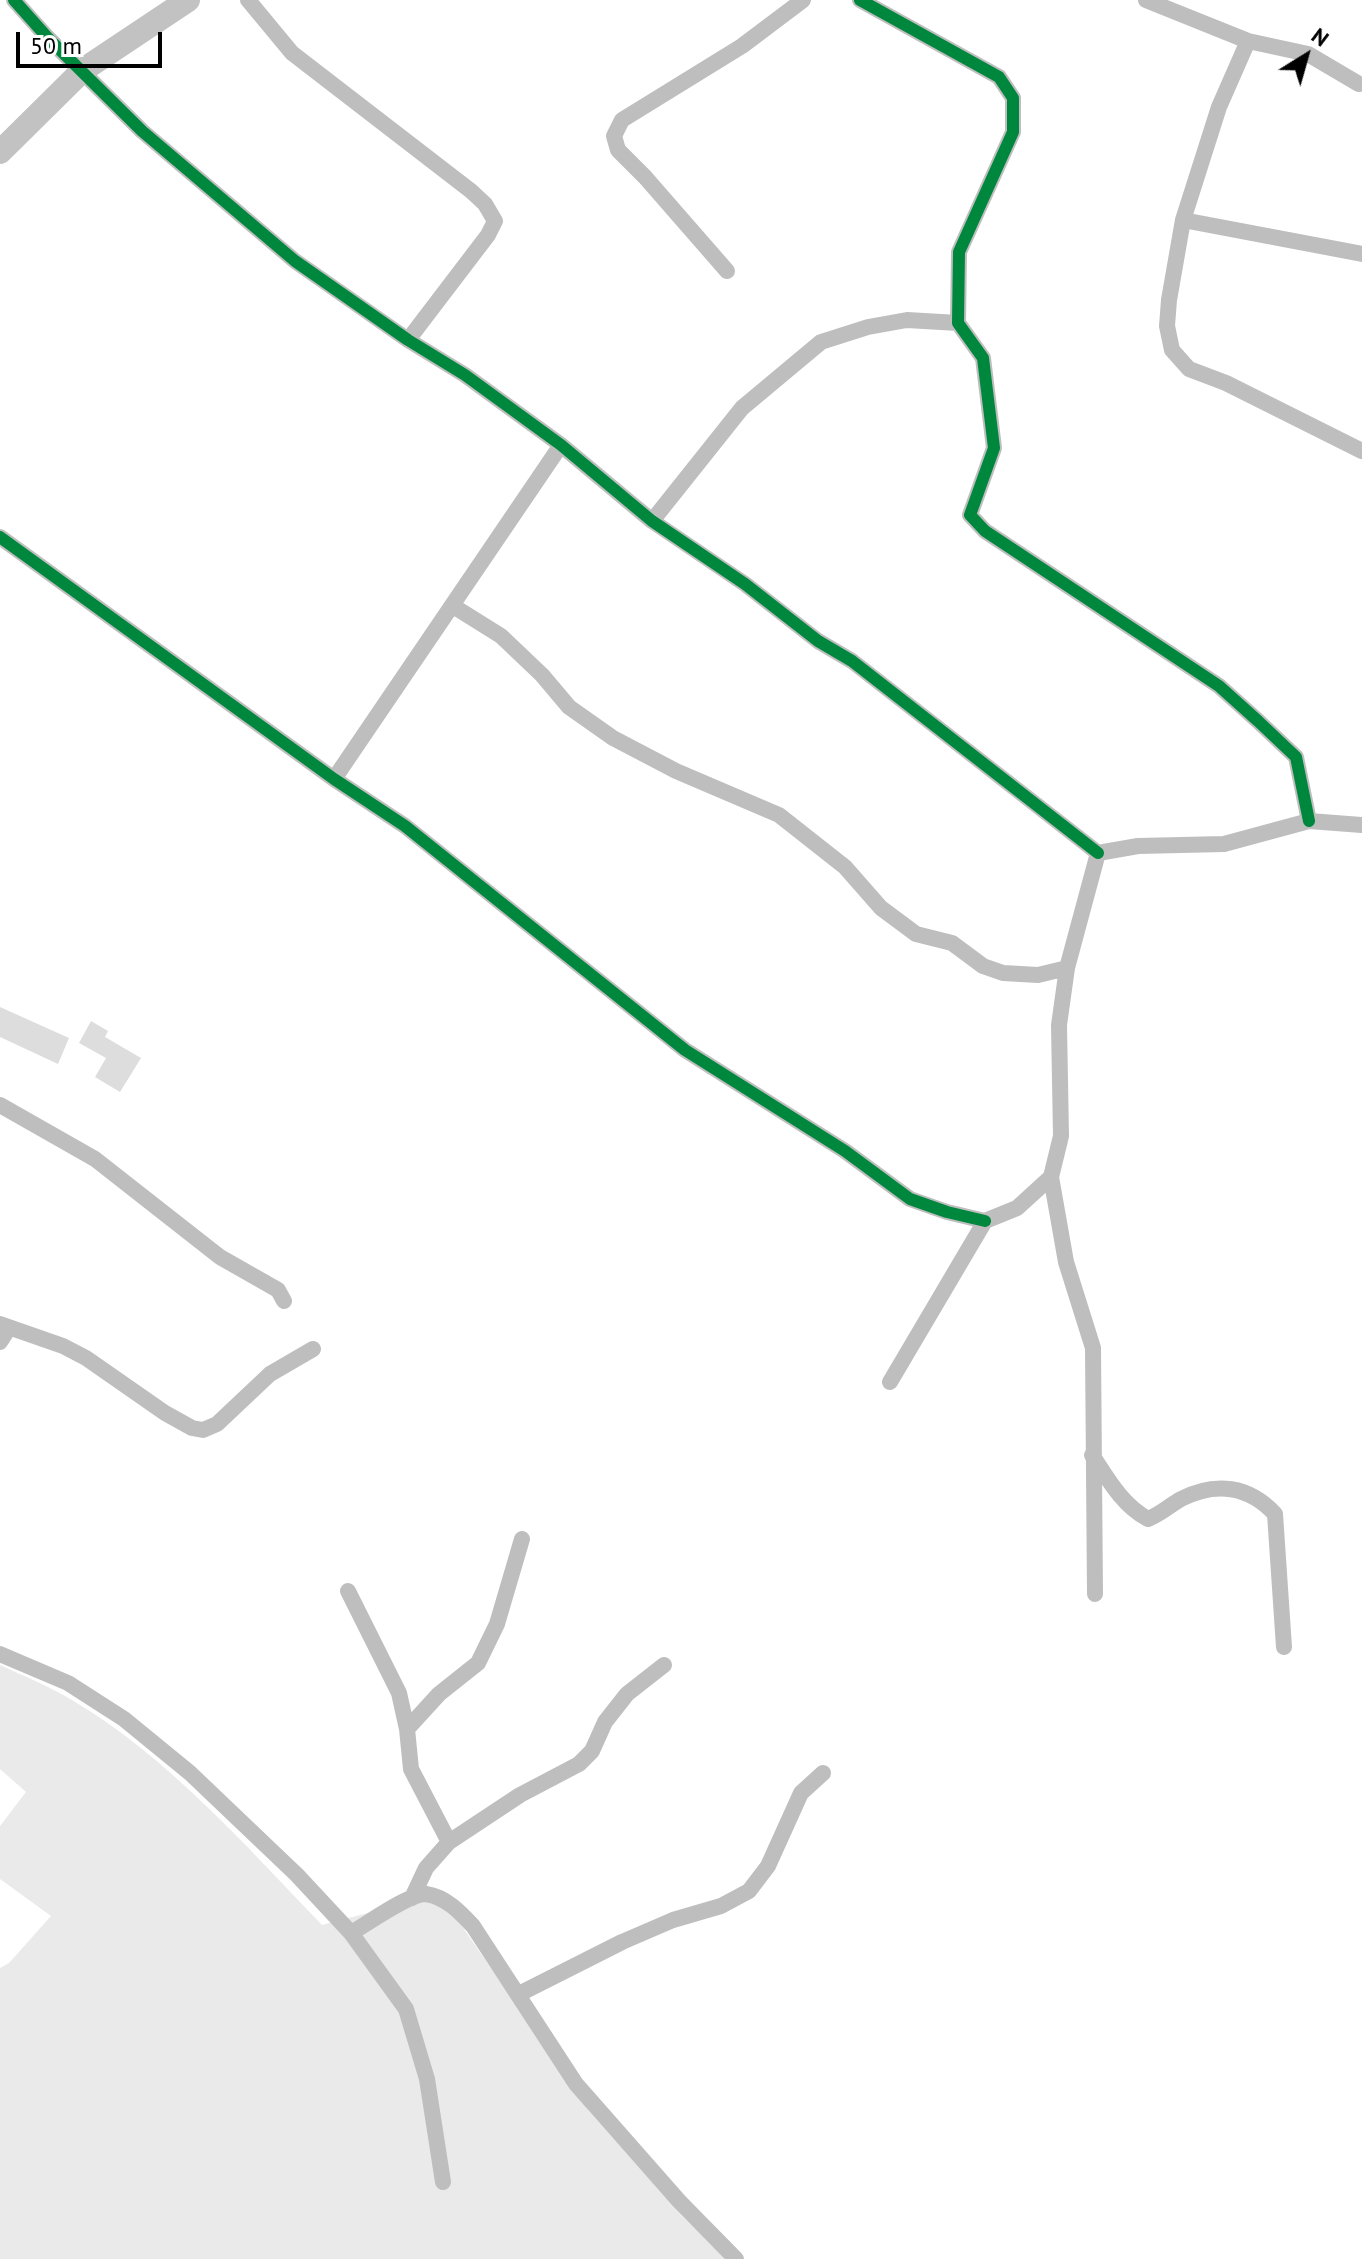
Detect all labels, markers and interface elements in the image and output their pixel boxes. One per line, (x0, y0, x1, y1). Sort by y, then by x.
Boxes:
scale bar (20, 16, 166, 66)
north arrow (1266, 16, 1346, 96)
text: N (1306, 21, 1335, 52)
text: 50 m (30, 30, 82, 61)

